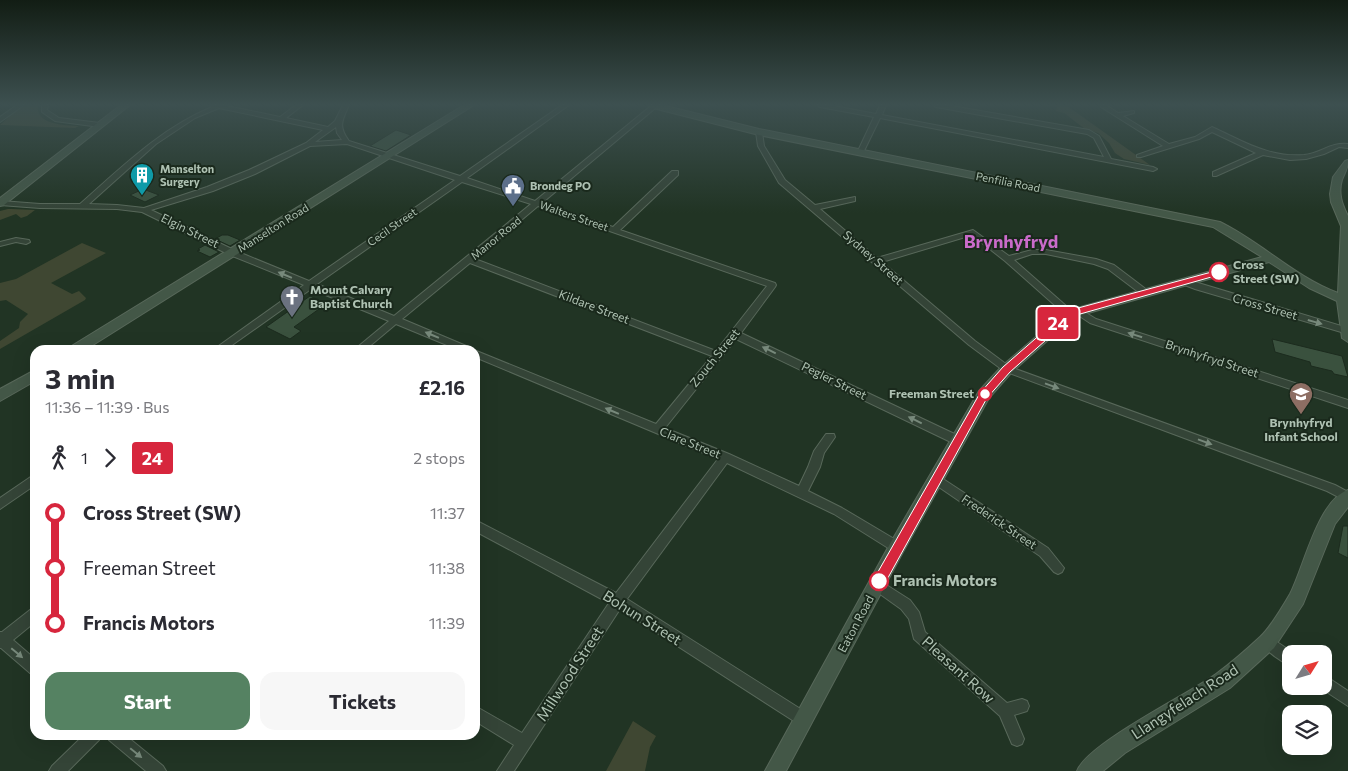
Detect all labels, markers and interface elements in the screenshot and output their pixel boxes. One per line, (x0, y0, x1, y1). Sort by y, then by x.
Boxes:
building icon: Manselton Surgery (129, 162, 155, 196)
place label: Manselton Surgery (160, 162, 214, 188)
street label: Penfilia Road (975, 169, 1041, 194)
public building icon: Brondeg PO (500, 173, 526, 207)
place label: Brondeg PO (530, 179, 591, 192)
street label: Walters Street (538, 198, 611, 234)
street label: Manselton Road (235, 201, 311, 255)
street label: Cecil Street (364, 204, 419, 248)
street label: Elgin Street (159, 210, 222, 250)
street label: Manor Road (468, 213, 524, 262)
street label: Sydney Street (841, 227, 907, 287)
district label: Brynhyfryd (964, 230, 1058, 252)
place label: Cross Street (SW) (1233, 257, 1299, 285)
marker: Cross Street (SW) (1209, 262, 1229, 282)
one-way arrow (278, 270, 292, 278)
place label: Mount Calvary Baptist Church (310, 282, 392, 310)
church icon: Mount Calvary Baptist Church (279, 284, 305, 318)
street label: Kildare Street (557, 286, 632, 326)
street label: Cross Street (1231, 290, 1299, 322)
line badge: 24 (1036, 307, 1080, 339)
text: 24 (1047, 312, 1069, 334)
one-way arrow (1307, 318, 1322, 326)
street label: Zouch Street (686, 325, 742, 389)
one-way arrow (425, 330, 439, 338)
one-way arrow (1128, 330, 1143, 338)
street label: Brynhyfryd Street (1164, 336, 1261, 380)
one-way arrow (762, 346, 776, 354)
street label: Pegler Street (800, 358, 869, 402)
text: 3 min (45, 361, 115, 395)
text: £2.16 (419, 376, 465, 399)
school or university icon: Brynhyfryd Infant School (1288, 381, 1314, 415)
one-way arrow (1045, 383, 1060, 391)
place label: Freeman Street (889, 386, 974, 400)
marker: Freeman Street (978, 387, 992, 401)
text: 11:36 – 11:39 · Bus (45, 397, 170, 416)
one-way arrow (605, 406, 619, 414)
place label: Brynhyfryd Infant School (1264, 415, 1338, 443)
one-way arrow (908, 416, 922, 424)
street label: Clare Street (658, 423, 723, 461)
one-way arrow (1198, 438, 1213, 446)
icon: walk (45, 444, 73, 472)
icon: forward (96, 444, 124, 472)
text: 24 (142, 447, 163, 469)
text: 1 (81, 448, 88, 467)
text: 2 stops (413, 448, 465, 467)
street label: Frederick Street (959, 491, 1040, 551)
text: Cross Street (SW) (83, 501, 241, 524)
text: 11:37 (430, 503, 465, 522)
text: Freeman Street (83, 556, 216, 579)
text: 11:38 (429, 558, 465, 577)
marker: Francis Motors (869, 571, 889, 591)
place label: Francis Motors (893, 571, 997, 589)
street label: Bohun Street (600, 586, 685, 648)
street label: Eaton Road (834, 593, 876, 654)
text: Francis Motors (83, 611, 215, 634)
text: 11:39 (429, 613, 465, 632)
street label: Millwood Street (532, 623, 607, 724)
street label: Pleasant Row (919, 632, 999, 707)
north arrow (1282, 645, 1332, 695)
map controls (1282, 645, 1332, 755)
one-way arrow (11, 647, 23, 659)
street label: Llangyfelach Road (1128, 660, 1241, 742)
button: Start (45, 672, 250, 730)
button: Tickets (260, 672, 465, 730)
button: layers (1282, 705, 1332, 755)
one-way arrow (130, 747, 142, 758)

